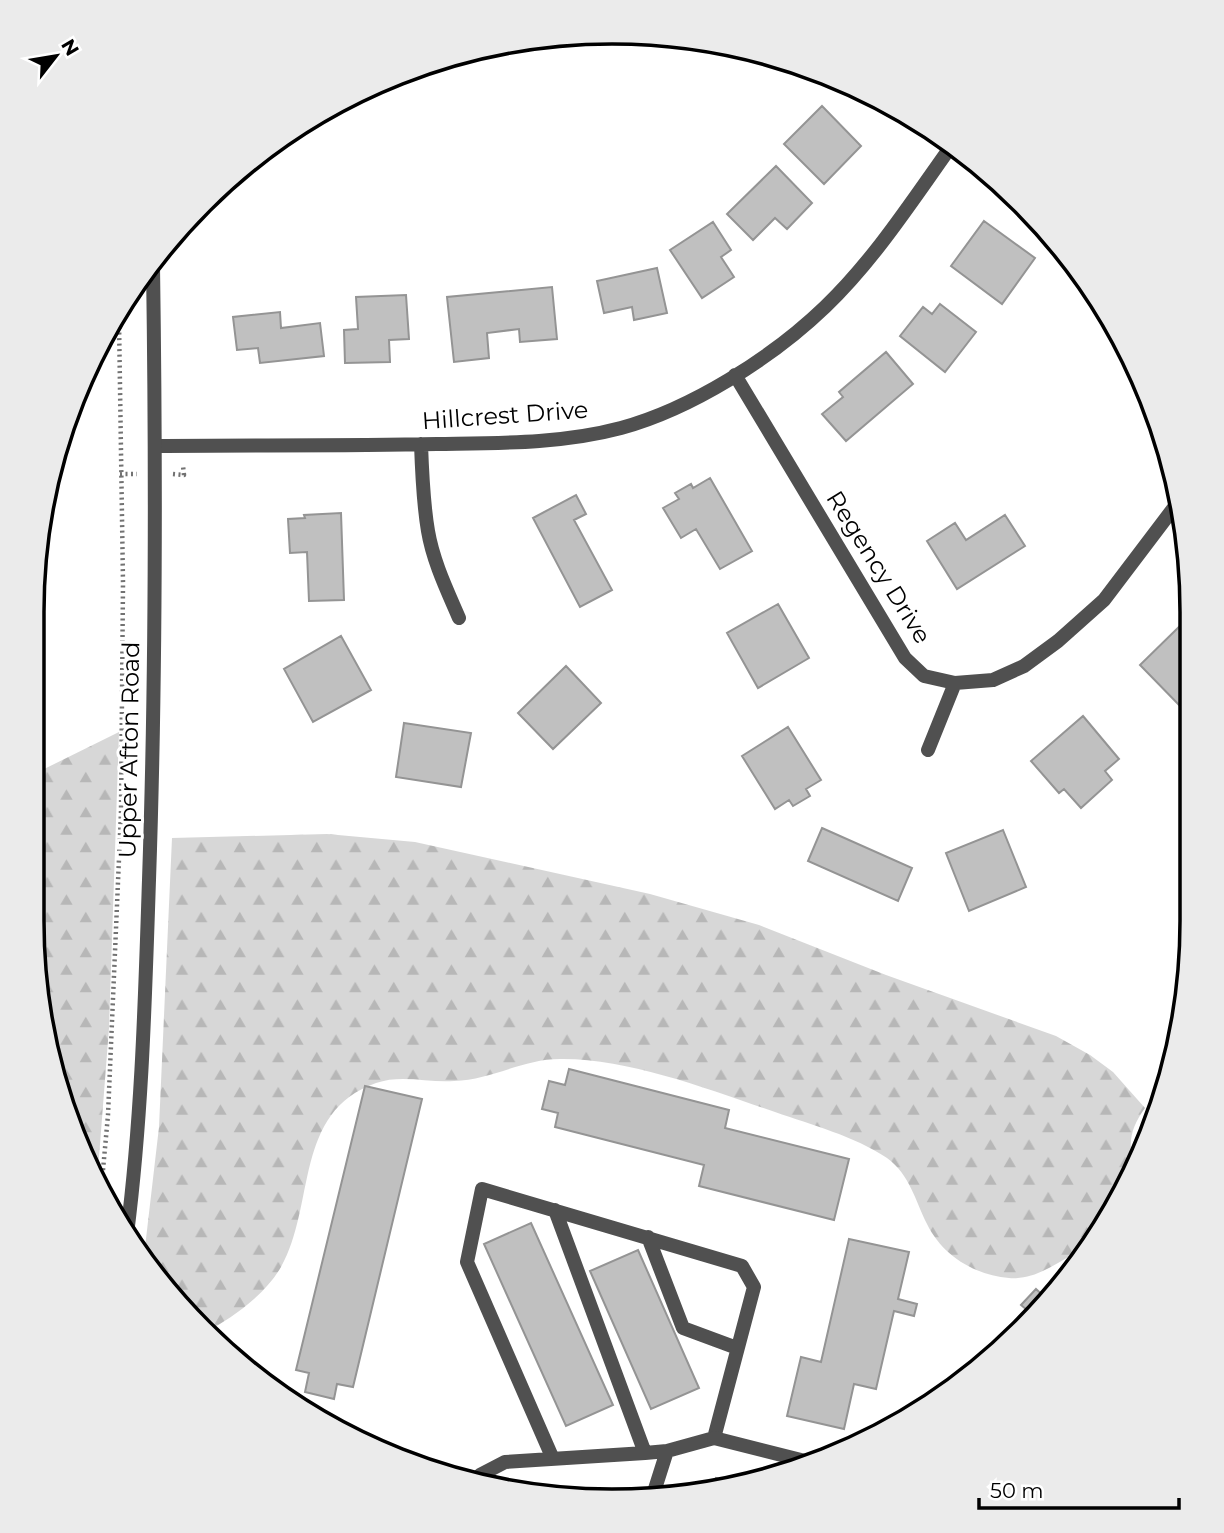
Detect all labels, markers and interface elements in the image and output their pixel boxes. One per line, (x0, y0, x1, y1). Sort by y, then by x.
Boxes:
north arrow (21, 21, 91, 91)
text: N (56, 35, 84, 60)
street label: Hillcrest Drive (421, 395, 589, 435)
street label: Regency Drive (820, 485, 938, 649)
street label: Upper Afton Road (113, 641, 145, 859)
scale bar (979, 1466, 1178, 1510)
text: 50 m (990, 1478, 1044, 1503)

